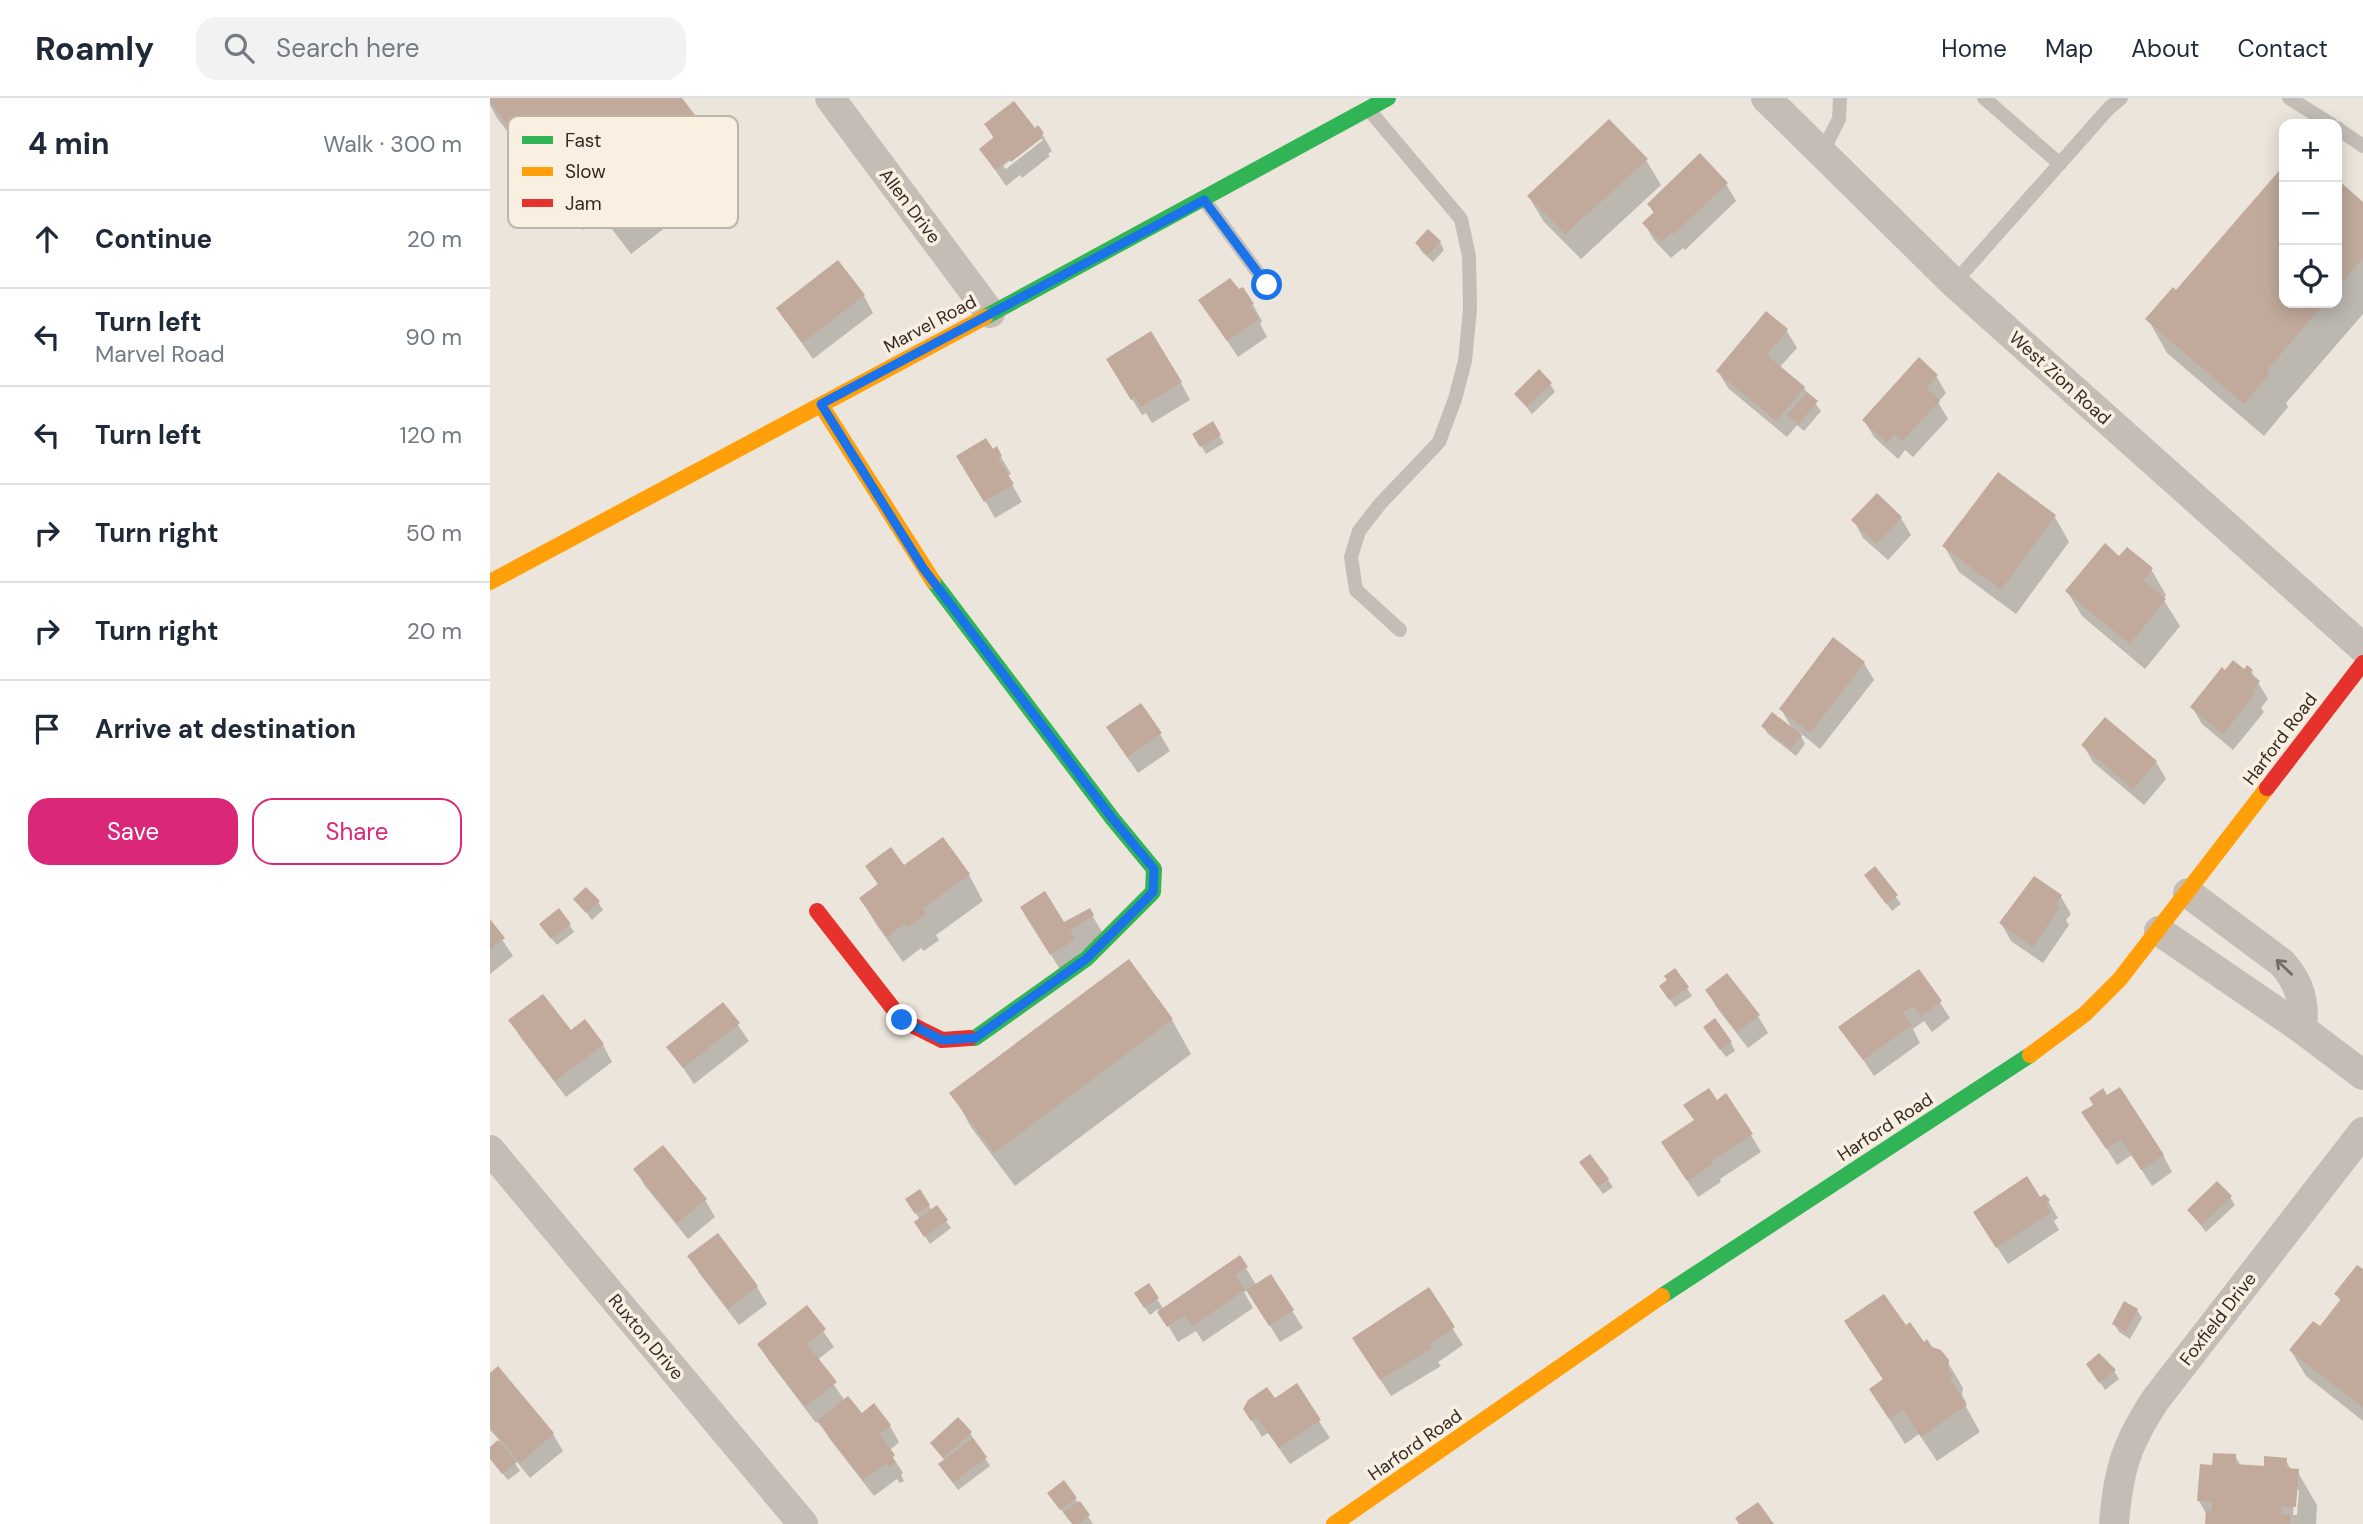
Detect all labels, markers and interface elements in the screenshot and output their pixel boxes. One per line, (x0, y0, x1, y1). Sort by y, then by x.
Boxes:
search box (196, 17, 686, 80)
text: Roamly (35, 27, 154, 70)
icon: search (220, 29, 258, 67)
text: Search here (276, 31, 420, 65)
text: Home (1941, 33, 2007, 64)
text: Map (2045, 33, 2093, 64)
text: About (2131, 33, 2200, 64)
text: Contact (2238, 33, 2328, 64)
legend (508, 116, 738, 228)
map controls (2279, 119, 2342, 308)
button: + (2279, 119, 2342, 182)
text: 4 min (28, 124, 110, 163)
text: Fast (565, 128, 601, 153)
text: Walk · 300 m (323, 129, 462, 159)
text: Slow (565, 159, 606, 184)
street label: Allen Drive (874, 164, 946, 248)
button: − (2279, 182, 2342, 245)
text: Jam (565, 191, 602, 216)
icon: ahead (28, 220, 66, 258)
text: Continue (95, 222, 212, 256)
text: 20 m (407, 224, 462, 254)
button: locate (2279, 245, 2342, 308)
route start (1251, 269, 1282, 300)
street label: Marvel Road (880, 290, 980, 358)
text: Turn left (95, 305, 202, 339)
icon: left (28, 318, 66, 356)
text: 90 m (405, 322, 462, 352)
street label: West Zion Road (2004, 326, 2116, 430)
text: Marvel Road (95, 339, 225, 369)
icon: left (28, 416, 66, 454)
text: Turn left (95, 418, 202, 452)
text: 120 m (399, 420, 462, 450)
icon: right (28, 514, 66, 552)
text: Turn right (95, 516, 219, 550)
text: 50 m (406, 518, 462, 548)
icon: right (28, 612, 66, 650)
text: Turn right (95, 614, 219, 648)
text: 20 m (407, 616, 462, 646)
street label: Harford Road (2237, 688, 2323, 790)
icon: arrive (28, 710, 66, 748)
text: Arrive at destination (95, 712, 356, 746)
button: Save (28, 798, 238, 865)
button: Share (252, 798, 462, 865)
one-way arrow (2276, 958, 2293, 975)
route end (886, 1004, 917, 1035)
street label: Harford Road (1833, 1087, 1937, 1167)
street label: Foxfield Drive (2174, 1268, 2262, 1370)
street label: Ruxton Drive (603, 1289, 689, 1385)
street label: Harford Road (1363, 1404, 1467, 1486)

